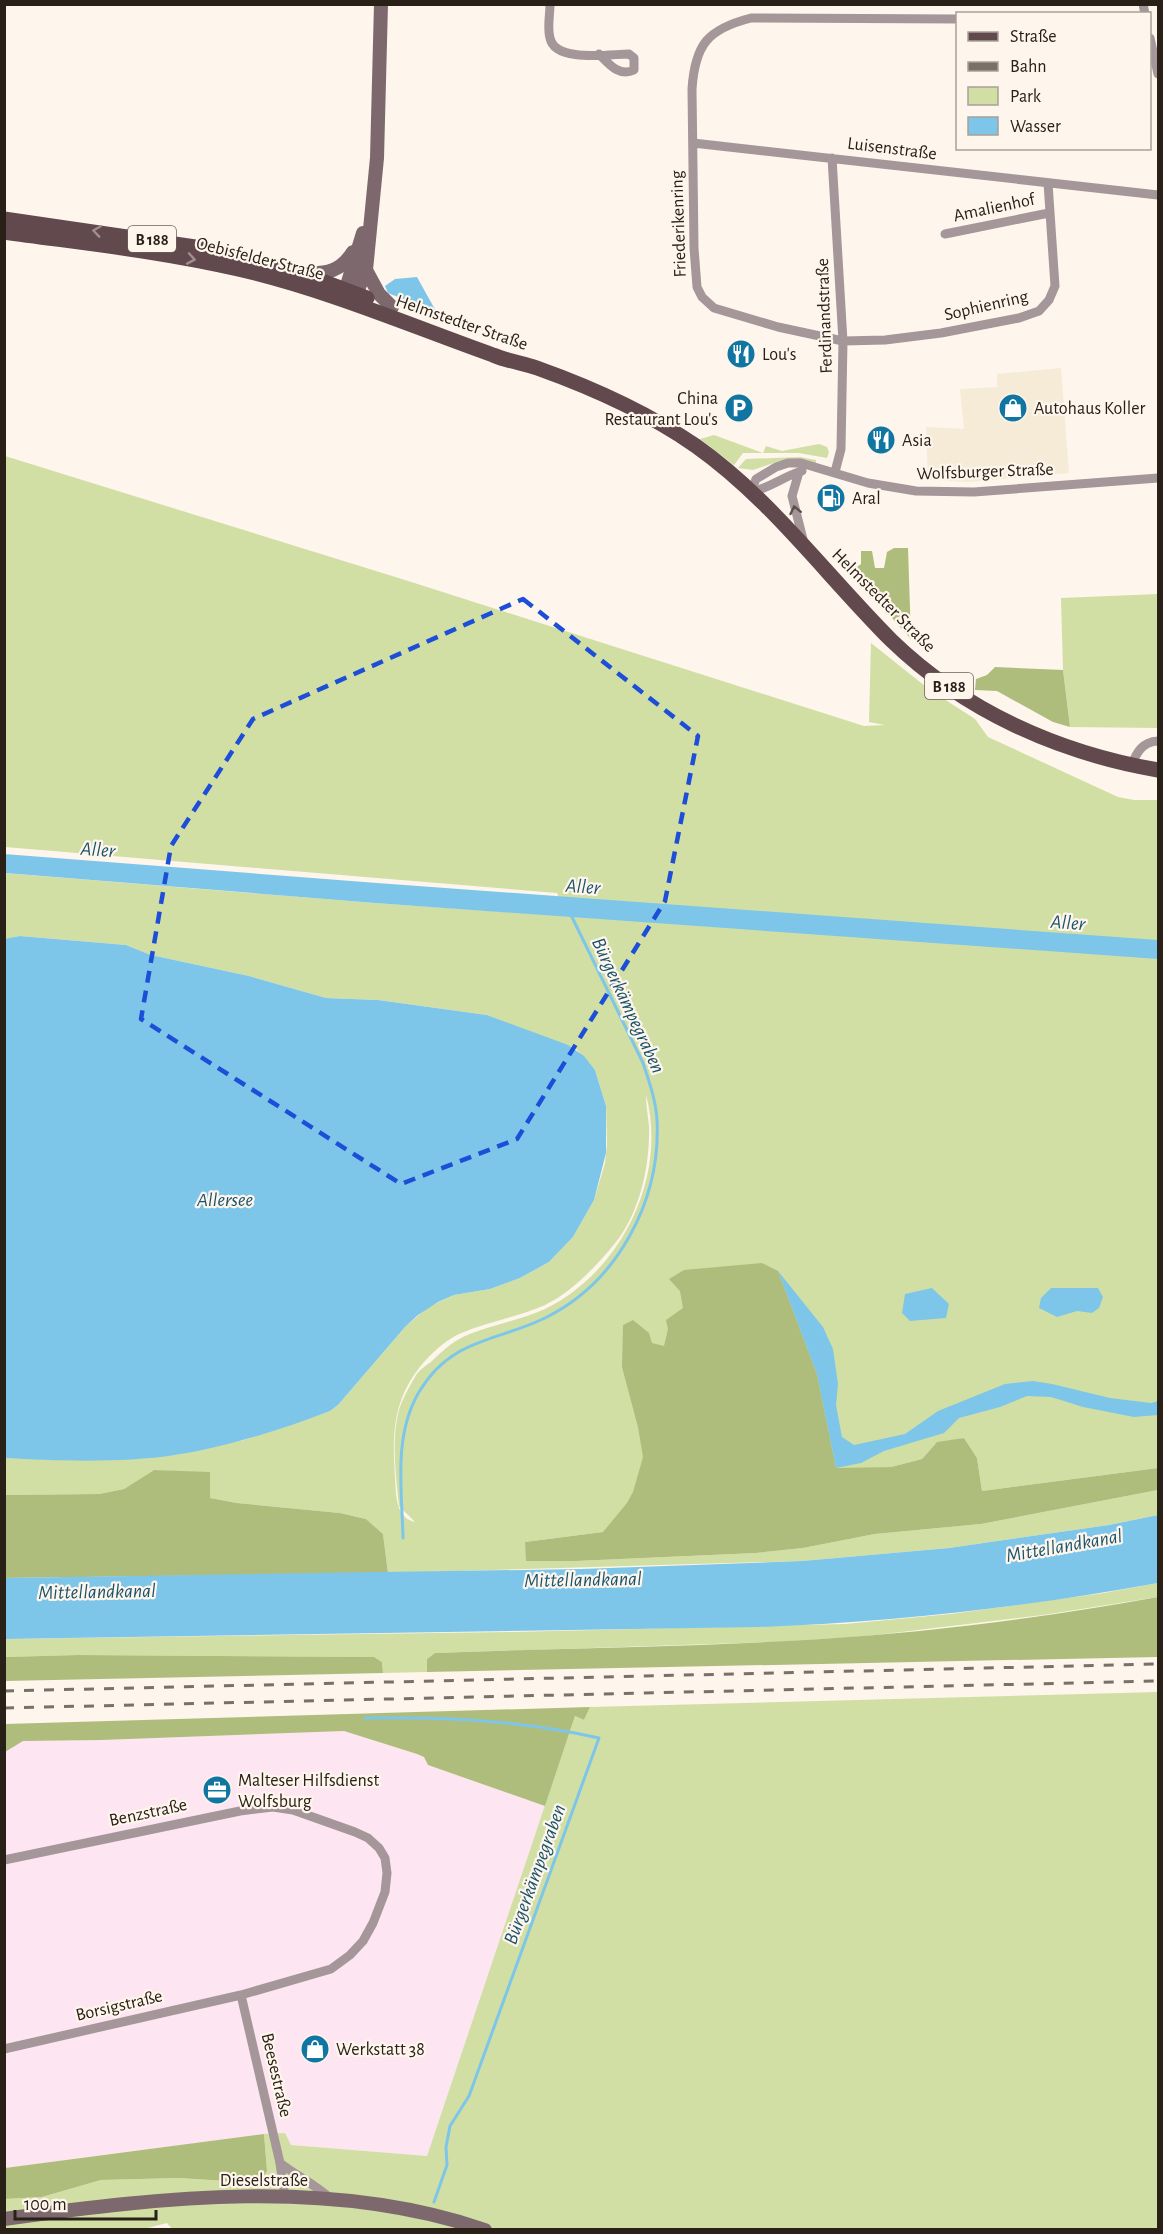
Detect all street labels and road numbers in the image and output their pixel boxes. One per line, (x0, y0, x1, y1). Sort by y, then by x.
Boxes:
street label: Luisenstraße (846, 135, 938, 163)
street label: Friederikenring (668, 170, 690, 278)
street label: Amalienhof (952, 190, 1038, 225)
road number: B 188 (128, 226, 176, 252)
street label: Oebisfelder Straße (194, 234, 325, 284)
street label: Ferdinandstraße (814, 258, 836, 374)
street label: Sophienring (943, 288, 1030, 324)
street label: Helmstedter Straße (394, 292, 530, 354)
street label: Wolfsburger Straße (916, 461, 1054, 483)
street label: Helmstedter Straße (828, 546, 938, 656)
road number: B 188 (925, 673, 973, 699)
street label: Benzstraße (108, 1796, 189, 1830)
street label: Borsigstraße (74, 1987, 164, 2025)
street label: Beesestraße (258, 2031, 294, 2119)
street label: Dieselstraße (220, 2172, 308, 2190)

